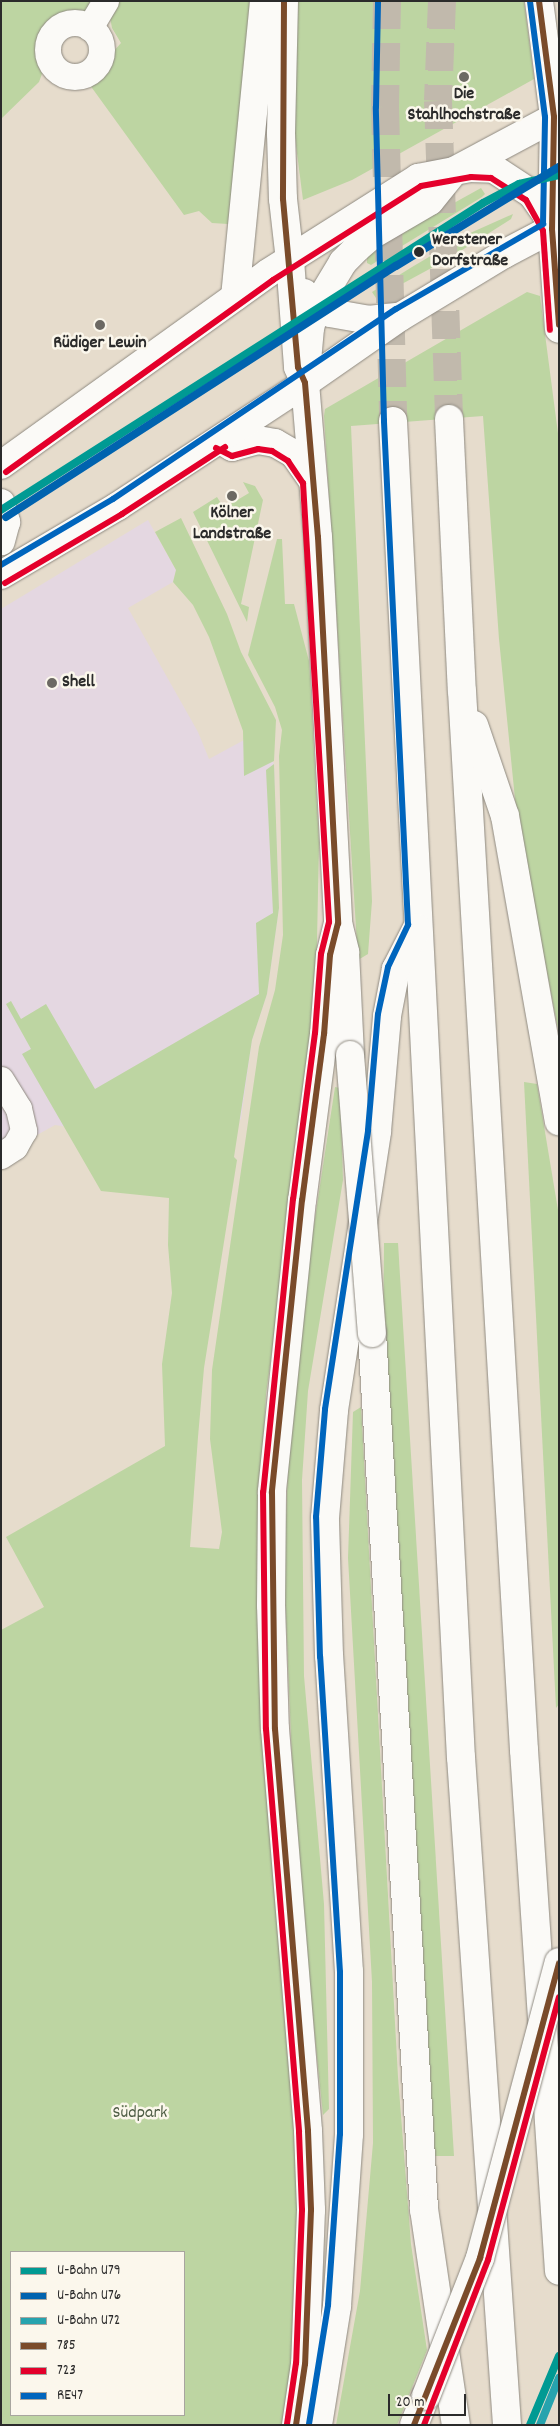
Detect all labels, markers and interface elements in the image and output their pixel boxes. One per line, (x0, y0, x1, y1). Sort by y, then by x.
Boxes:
marker: Die Stahlhochstraße (458, 71, 470, 83)
place label: Die Stahlhochstraße (407, 85, 521, 128)
place label: Werstener Dorfstraße (432, 231, 508, 274)
marker: Werstener Dorfstraße (410, 243, 428, 261)
marker: Rüdiger Lewin (94, 319, 106, 331)
place label: Rüdiger Lewin (53, 333, 147, 355)
marker: Kölner Landstraße (226, 490, 238, 502)
place label: Kölner Landstraße (193, 504, 271, 546)
place label: Shell (62, 672, 95, 694)
marker: Shell (46, 677, 58, 689)
park label: Südpark (113, 2103, 167, 2125)
legend (10, 2251, 185, 2416)
text: U-Bahn U79 (57, 2260, 121, 2282)
text: U-Bahn U76 (57, 2285, 121, 2307)
text: U-Bahn U72 (57, 2310, 120, 2332)
text: 785 (57, 2335, 76, 2357)
text: 723 (57, 2360, 76, 2382)
scale bar (390, 2384, 468, 2416)
text: RE47 (57, 2385, 83, 2407)
text: 20 m (396, 2392, 424, 2414)

